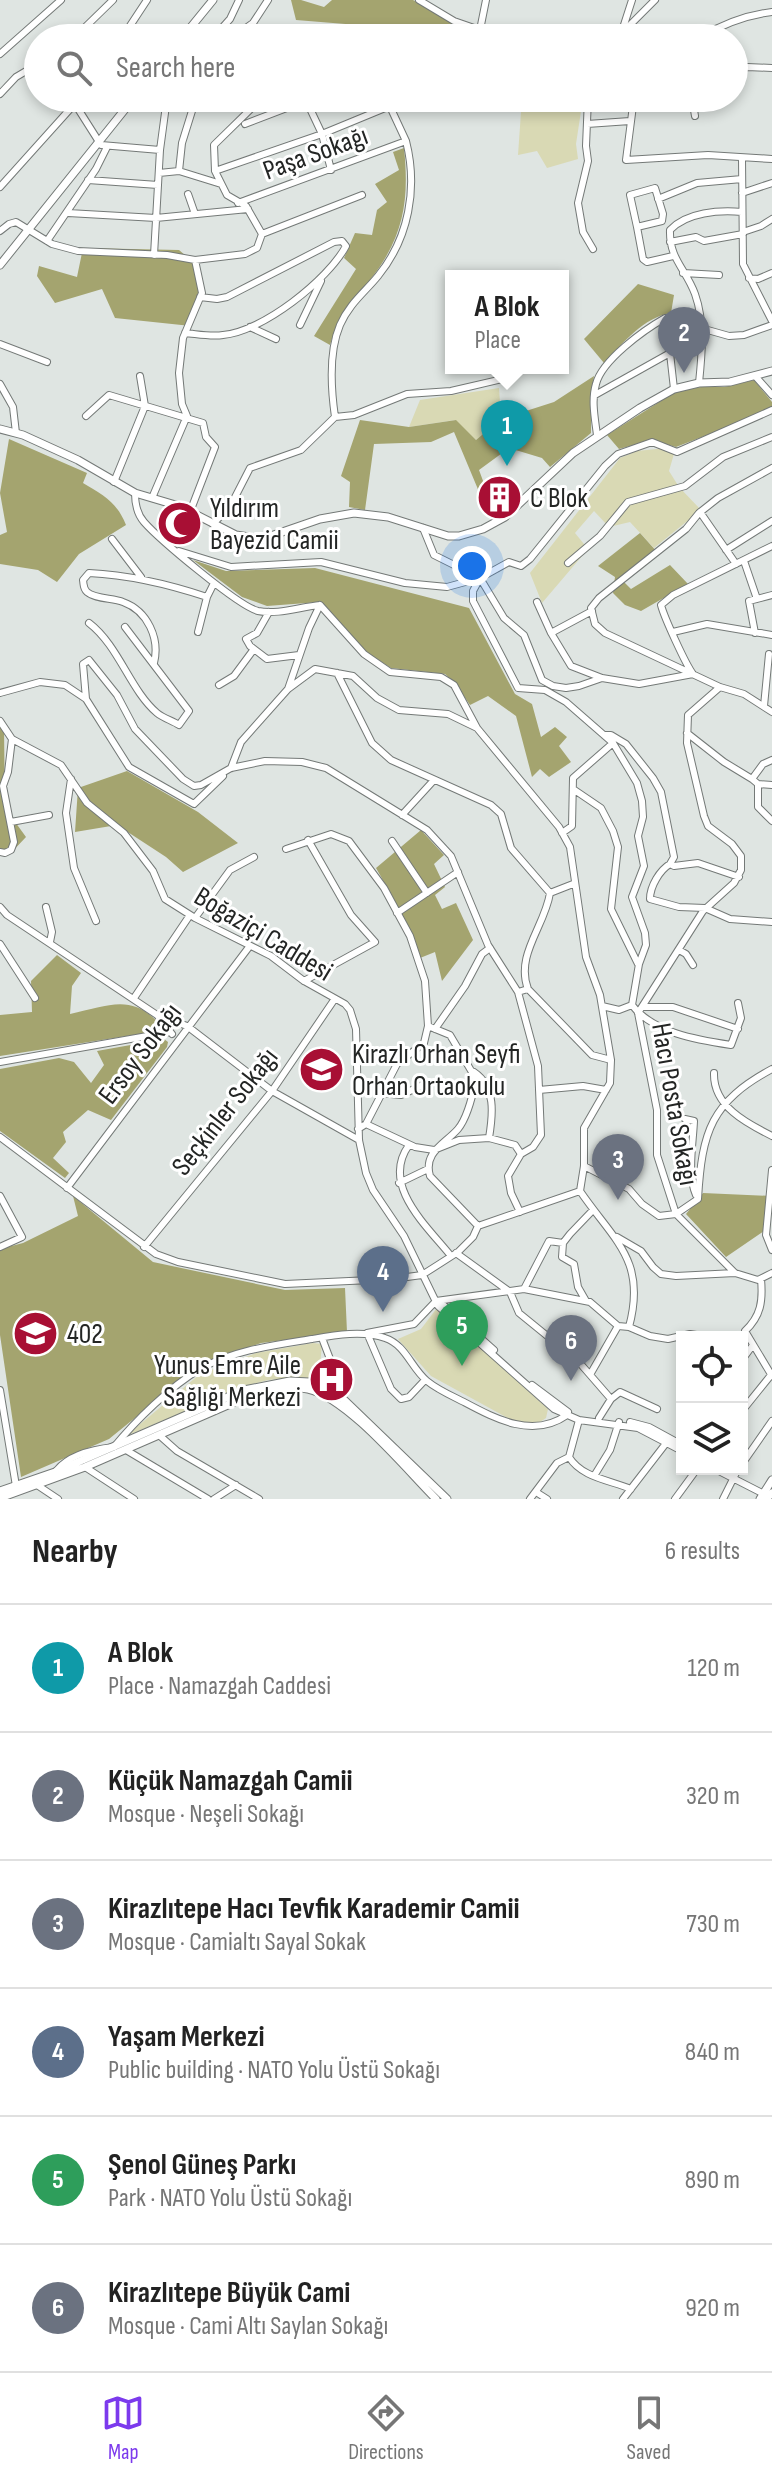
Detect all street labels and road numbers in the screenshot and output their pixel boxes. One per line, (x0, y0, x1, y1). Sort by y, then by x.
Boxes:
street label: Paşa Sokağı (259, 119, 372, 188)
street label: Boğaziçi Caddesi (188, 880, 338, 988)
street label: Ersoy Sokağı (92, 997, 189, 1111)
street label: Hacı Posta Sokağı (644, 1021, 705, 1188)
street label: Seçkinler Sokağı (165, 1042, 285, 1182)

